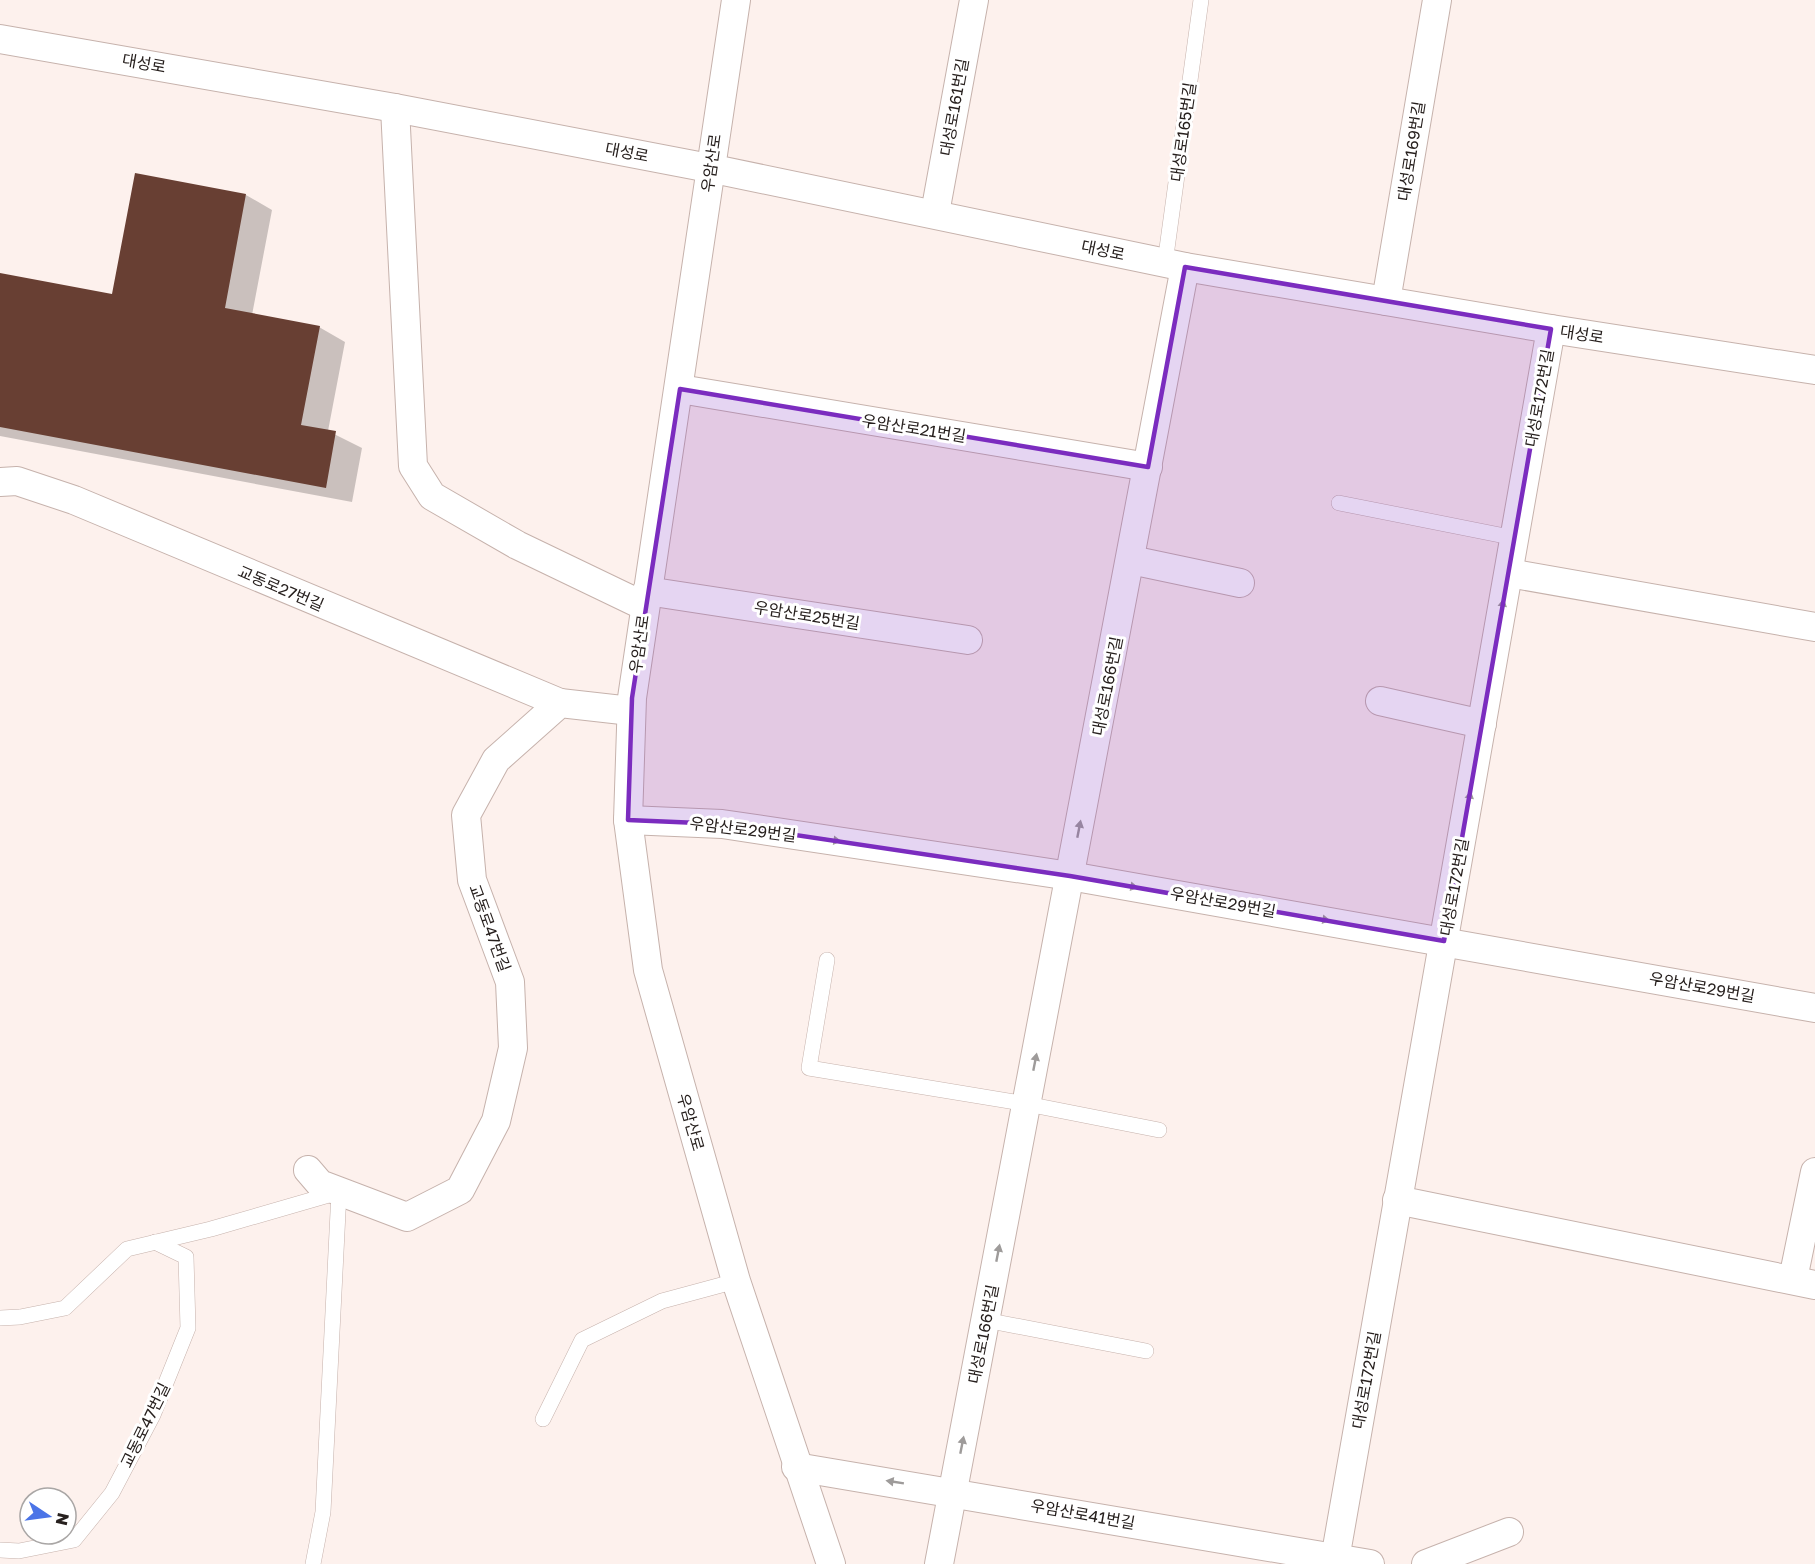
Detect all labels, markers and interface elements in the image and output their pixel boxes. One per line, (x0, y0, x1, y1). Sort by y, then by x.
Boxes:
street label: 대성로 (121, 49, 168, 77)
street label: 대성로161번길 (936, 57, 972, 157)
street label: 대성로165번길 (1166, 81, 1200, 183)
street label: 대성로169번길 (1393, 100, 1429, 202)
street label: 우암산로 (697, 132, 725, 194)
street label: 대성로 (603, 138, 651, 166)
street label: 대성로 (1079, 236, 1127, 264)
street label: 대성로 (1559, 321, 1606, 347)
street label: 대성로172번길 (1521, 347, 1557, 449)
street label: 우암산로21번길 (860, 410, 968, 446)
street label: 교동로27번길 (235, 561, 327, 615)
street label: 우암산로25번길 (753, 597, 861, 633)
one-way arrow (1498, 598, 1507, 617)
street label: 우암산로 (625, 613, 653, 675)
street label: 대성로166번길 (1088, 635, 1126, 737)
one-way arrow (1465, 790, 1474, 809)
street label: 우암산로29번길 (689, 813, 797, 845)
one-way arrow (1075, 819, 1084, 838)
one-way arrow (823, 836, 842, 845)
street label: 대성로172번길 (1436, 836, 1472, 938)
street label: 교동로47번길 (465, 881, 515, 975)
one-way arrow (1119, 882, 1138, 891)
street label: 우암산로29번길 (1168, 883, 1278, 921)
one-way arrow (1311, 915, 1330, 924)
street label: 우암산로29번길 (1647, 968, 1757, 1006)
one-way arrow (1031, 1052, 1040, 1071)
street label: 우암산로 (673, 1091, 709, 1153)
one-way arrow (994, 1243, 1003, 1262)
street label: 대성로166번길 (964, 1283, 1002, 1385)
street label: 대성로172번길 (1348, 1329, 1384, 1431)
street label: 교동로47번길 (116, 1379, 174, 1471)
one-way arrow (958, 1435, 967, 1454)
one-way arrow (885, 1478, 904, 1487)
north arrow (18, 1486, 78, 1546)
street label: 우암산로41번길 (1029, 1495, 1137, 1533)
text: N (52, 1511, 74, 1528)

